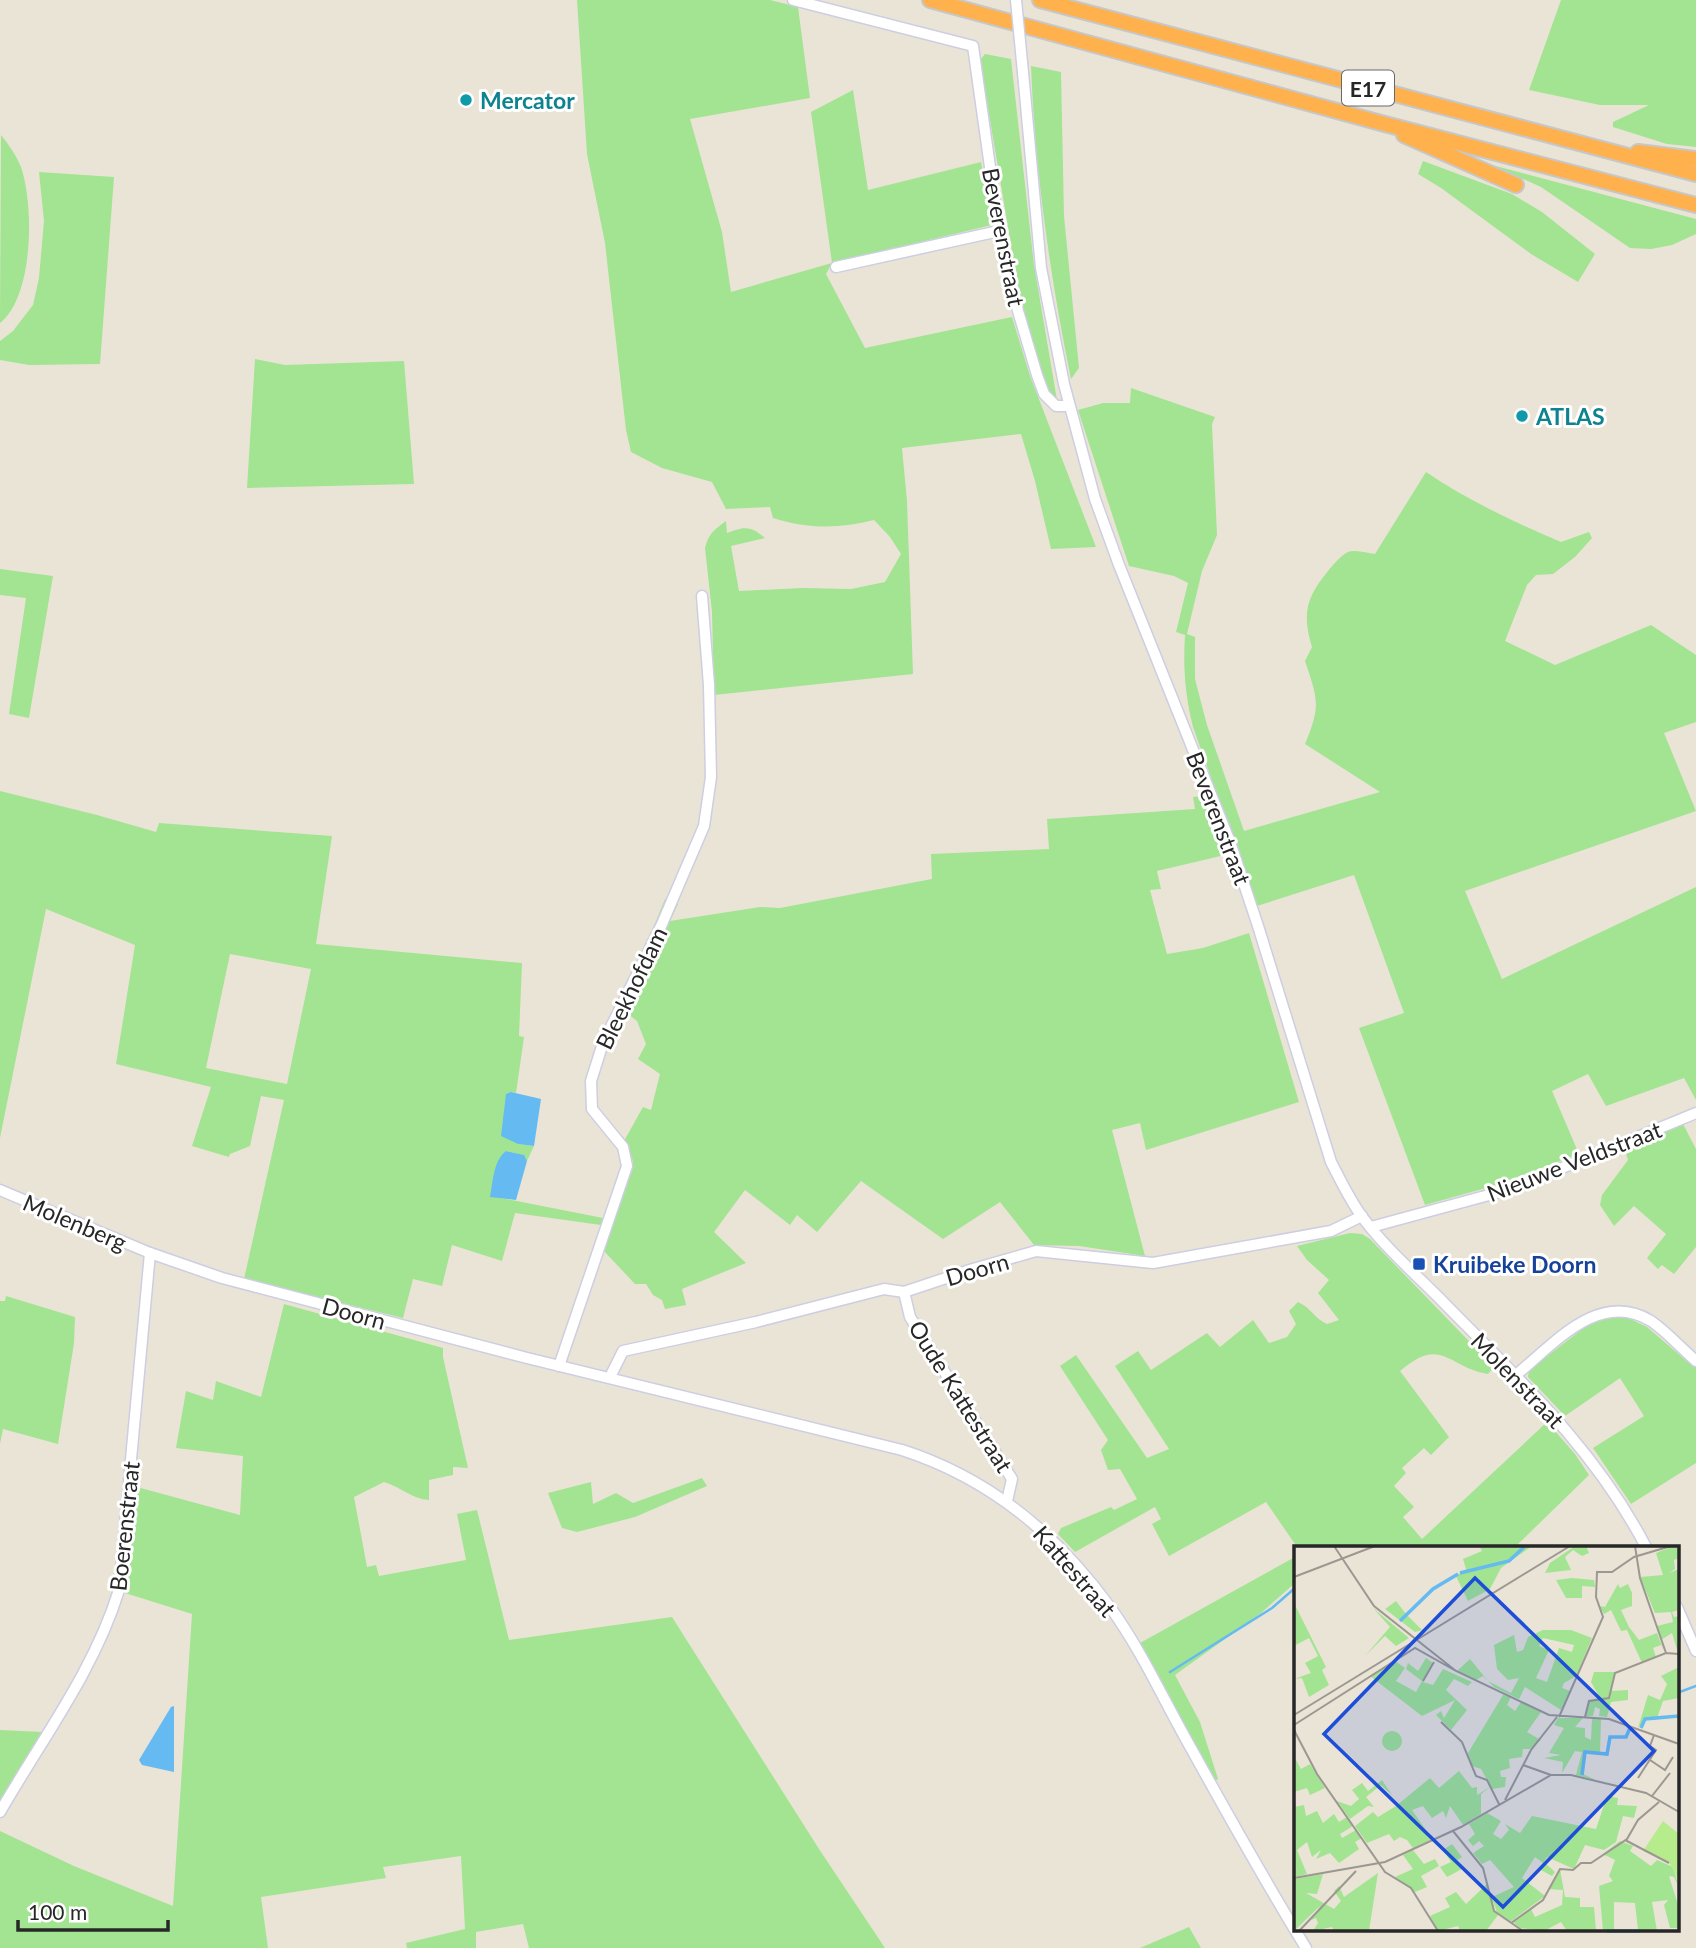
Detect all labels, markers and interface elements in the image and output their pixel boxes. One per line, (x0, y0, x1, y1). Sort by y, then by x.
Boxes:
road number: E17 (1342, 70, 1394, 106)
place label: Mercator (480, 86, 575, 114)
marker: Mercator (458, 92, 474, 108)
street label: Beverenstraat (977, 165, 1031, 309)
place label: ATLAS (1535, 402, 1605, 430)
marker: ATLAS (1514, 408, 1530, 424)
street label: Beverenstraat (1181, 747, 1258, 889)
street label: Bleekhofdam (589, 922, 673, 1054)
street label: Nieuwe Veldstraat (1483, 1115, 1666, 1207)
street label: Molenberg (19, 1188, 131, 1256)
street label: Doorn (942, 1247, 1012, 1291)
place label: Kruibeke Doorn (1433, 1250, 1596, 1278)
marker: Kruibeke Doorn (1411, 1256, 1427, 1272)
street label: Doorn (319, 1291, 389, 1335)
street label: Oude Kattestraat (903, 1315, 1019, 1478)
street label: Molenstraat (1466, 1326, 1571, 1434)
street label: Boerenstraat (103, 1459, 145, 1592)
street label: Kattestraat (1028, 1520, 1123, 1623)
inset map (1294, 1546, 1678, 1930)
scale bar (18, 1888, 168, 1932)
text: 100 m (28, 1899, 87, 1924)

